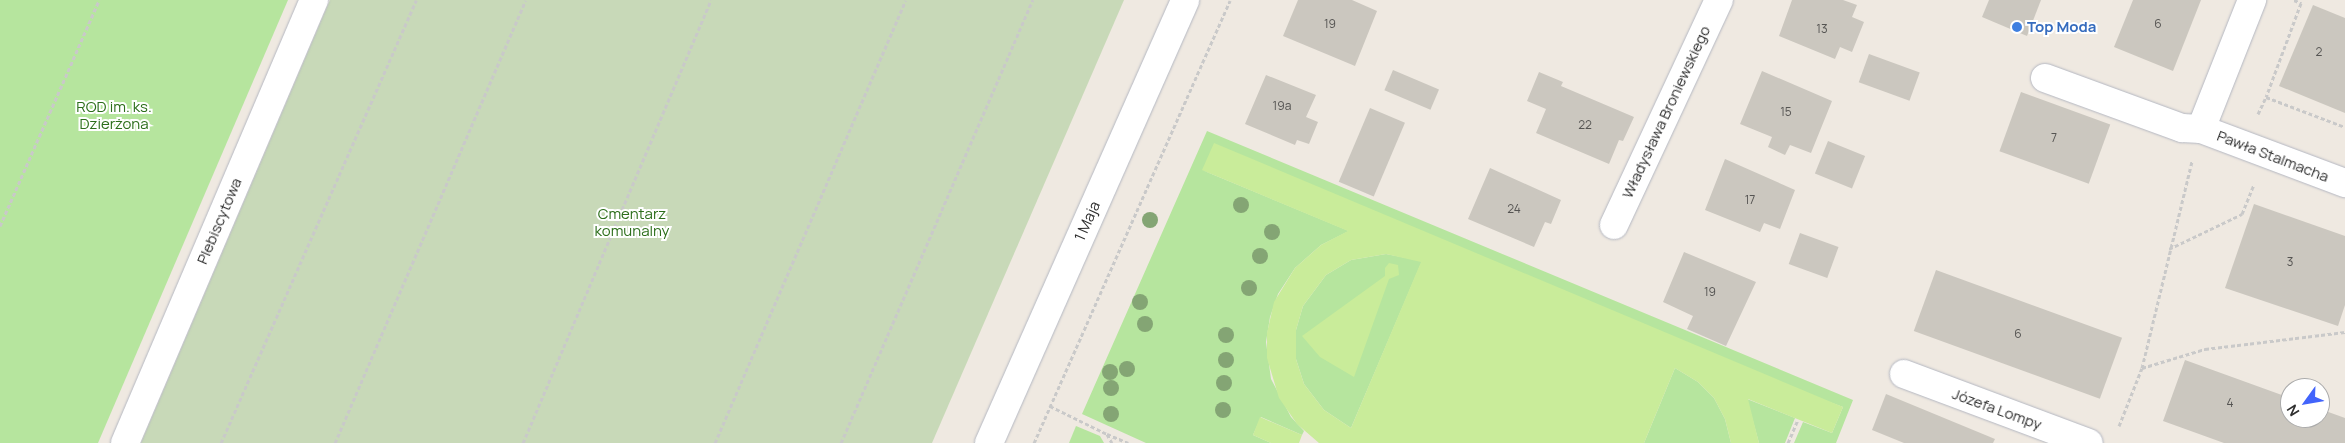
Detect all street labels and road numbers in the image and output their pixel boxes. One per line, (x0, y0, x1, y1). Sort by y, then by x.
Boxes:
street label: Władysława Broniewskiego (1618, 23, 1714, 201)
street label: Pawła Stalmacha (2215, 126, 2331, 186)
street label: Plebiscytowa (193, 175, 245, 267)
street label: 1 Maja (1070, 198, 1104, 244)
street label: Józefa Lompy (1950, 385, 2044, 433)

